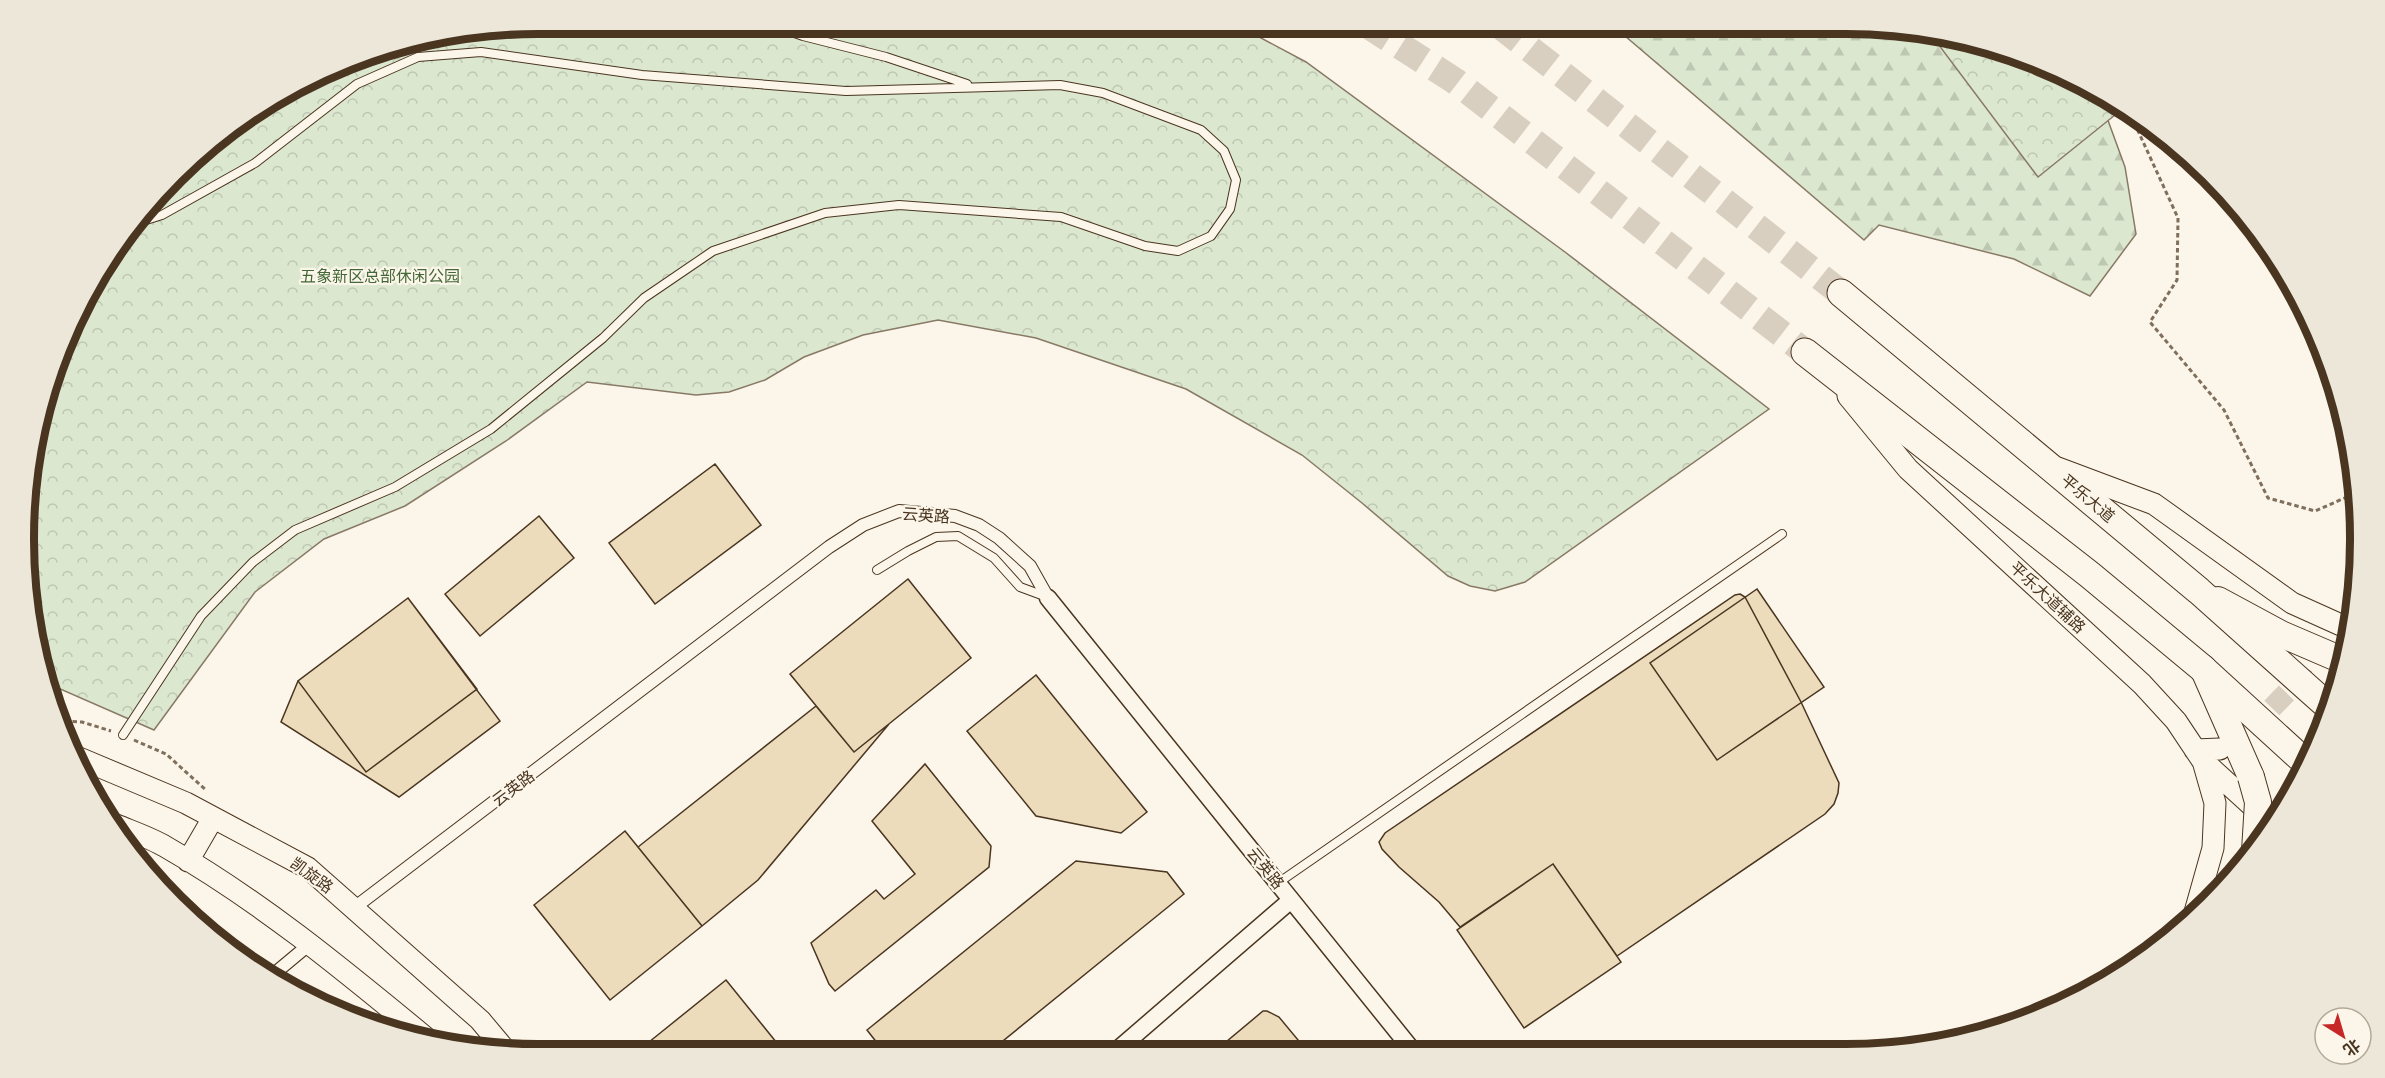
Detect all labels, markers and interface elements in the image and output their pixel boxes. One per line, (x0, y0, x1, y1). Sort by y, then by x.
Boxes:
park label: 五象新区总部休闲公园 (300, 266, 460, 286)
street label: 平乐大道 (2057, 470, 2119, 526)
street label: 云英路 (901, 503, 951, 527)
street label: 平乐大道辅路 (2006, 557, 2090, 637)
street label: 云英路 (488, 766, 538, 810)
street label: 云英路 (1243, 843, 1289, 893)
street label: 凯旋路 (287, 853, 337, 897)
north arrow (2313, 1006, 2373, 1066)
text: 北 (2340, 1035, 2364, 1061)

